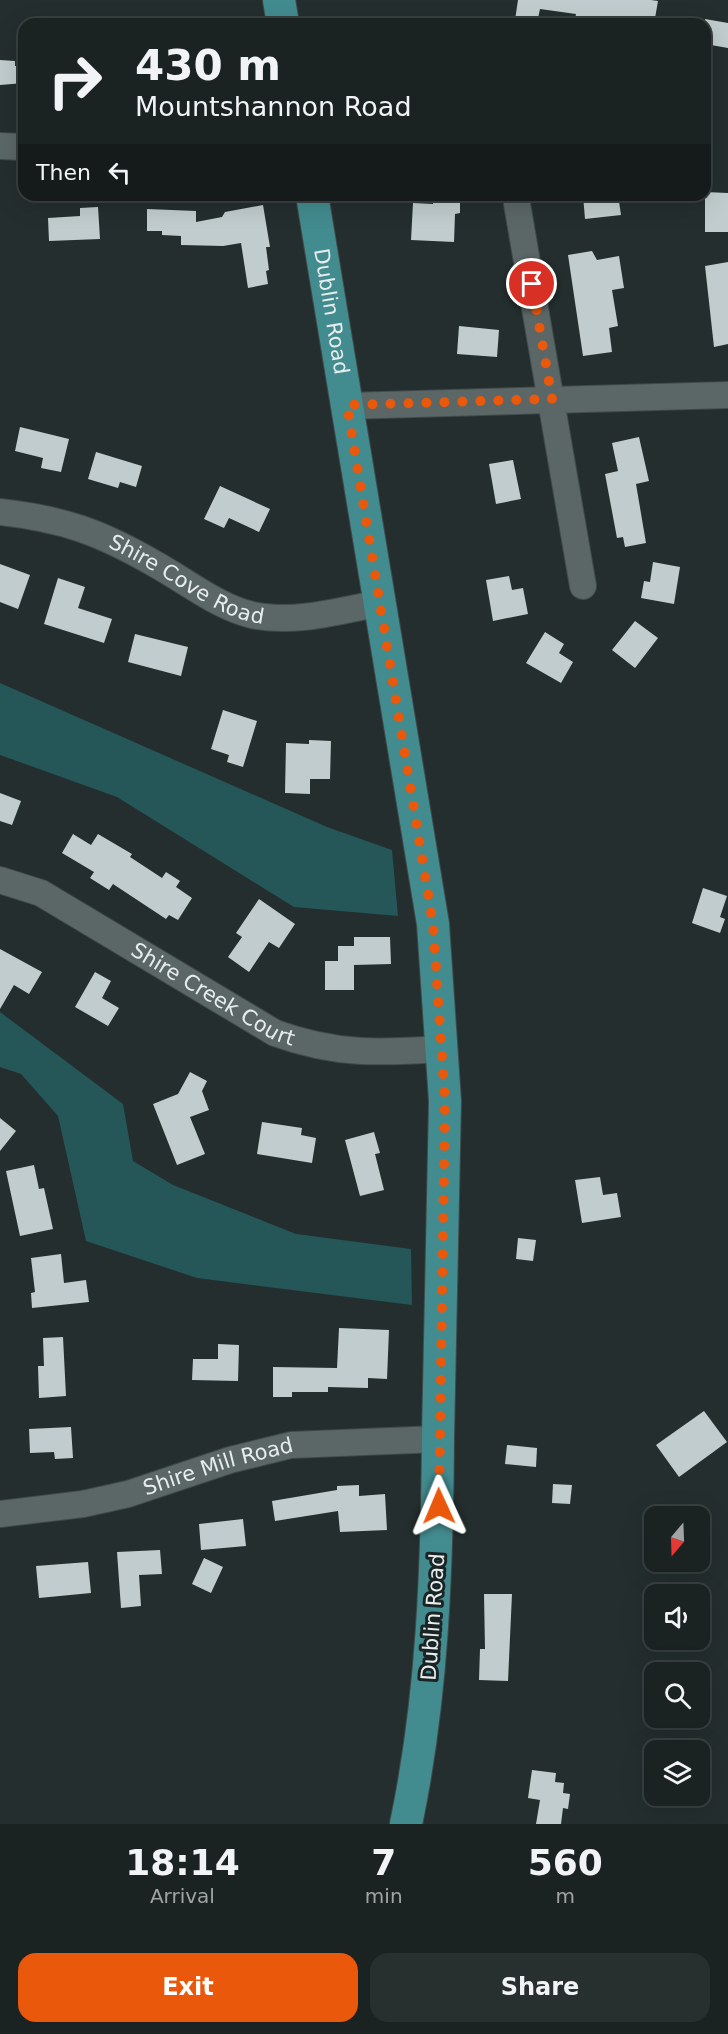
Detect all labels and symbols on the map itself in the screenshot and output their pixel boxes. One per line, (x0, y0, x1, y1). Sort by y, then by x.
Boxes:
street label: Dublin Road (309, 247, 354, 376)
pin (506, 258, 557, 309)
street label: Shire Cove Road (105, 530, 266, 629)
street label: Shire Creek Court (127, 938, 298, 1051)
street label: Shire Mill Road (140, 1433, 295, 1500)
position arrow (407, 1474, 471, 1538)
north arrow (644, 1506, 710, 1572)
street label: Dublin Road (417, 1553, 449, 1681)

